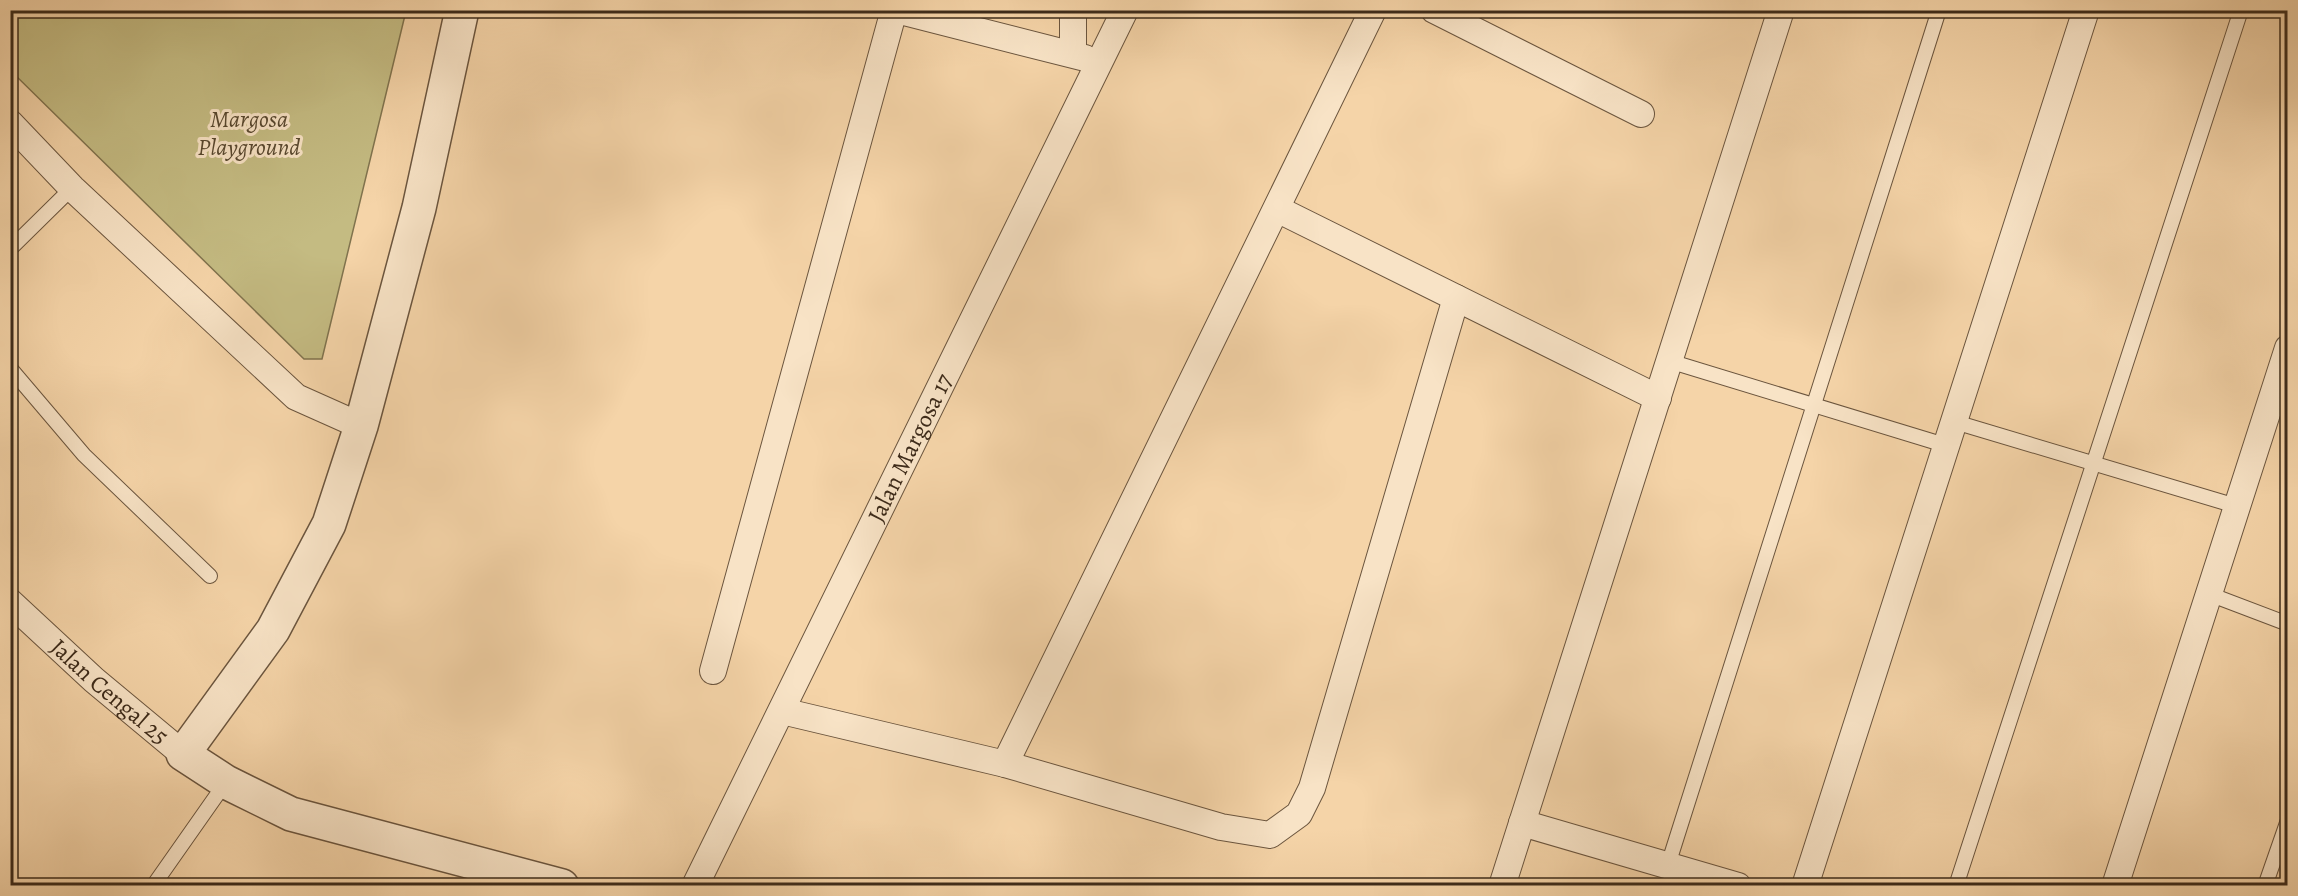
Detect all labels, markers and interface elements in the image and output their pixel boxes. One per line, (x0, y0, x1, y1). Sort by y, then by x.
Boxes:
park label: Margosa Playground (198, 103, 300, 163)
street label: Jalan Margosa 17 (860, 367, 960, 528)
street label: Jalan Cengal 25 (43, 631, 176, 752)

